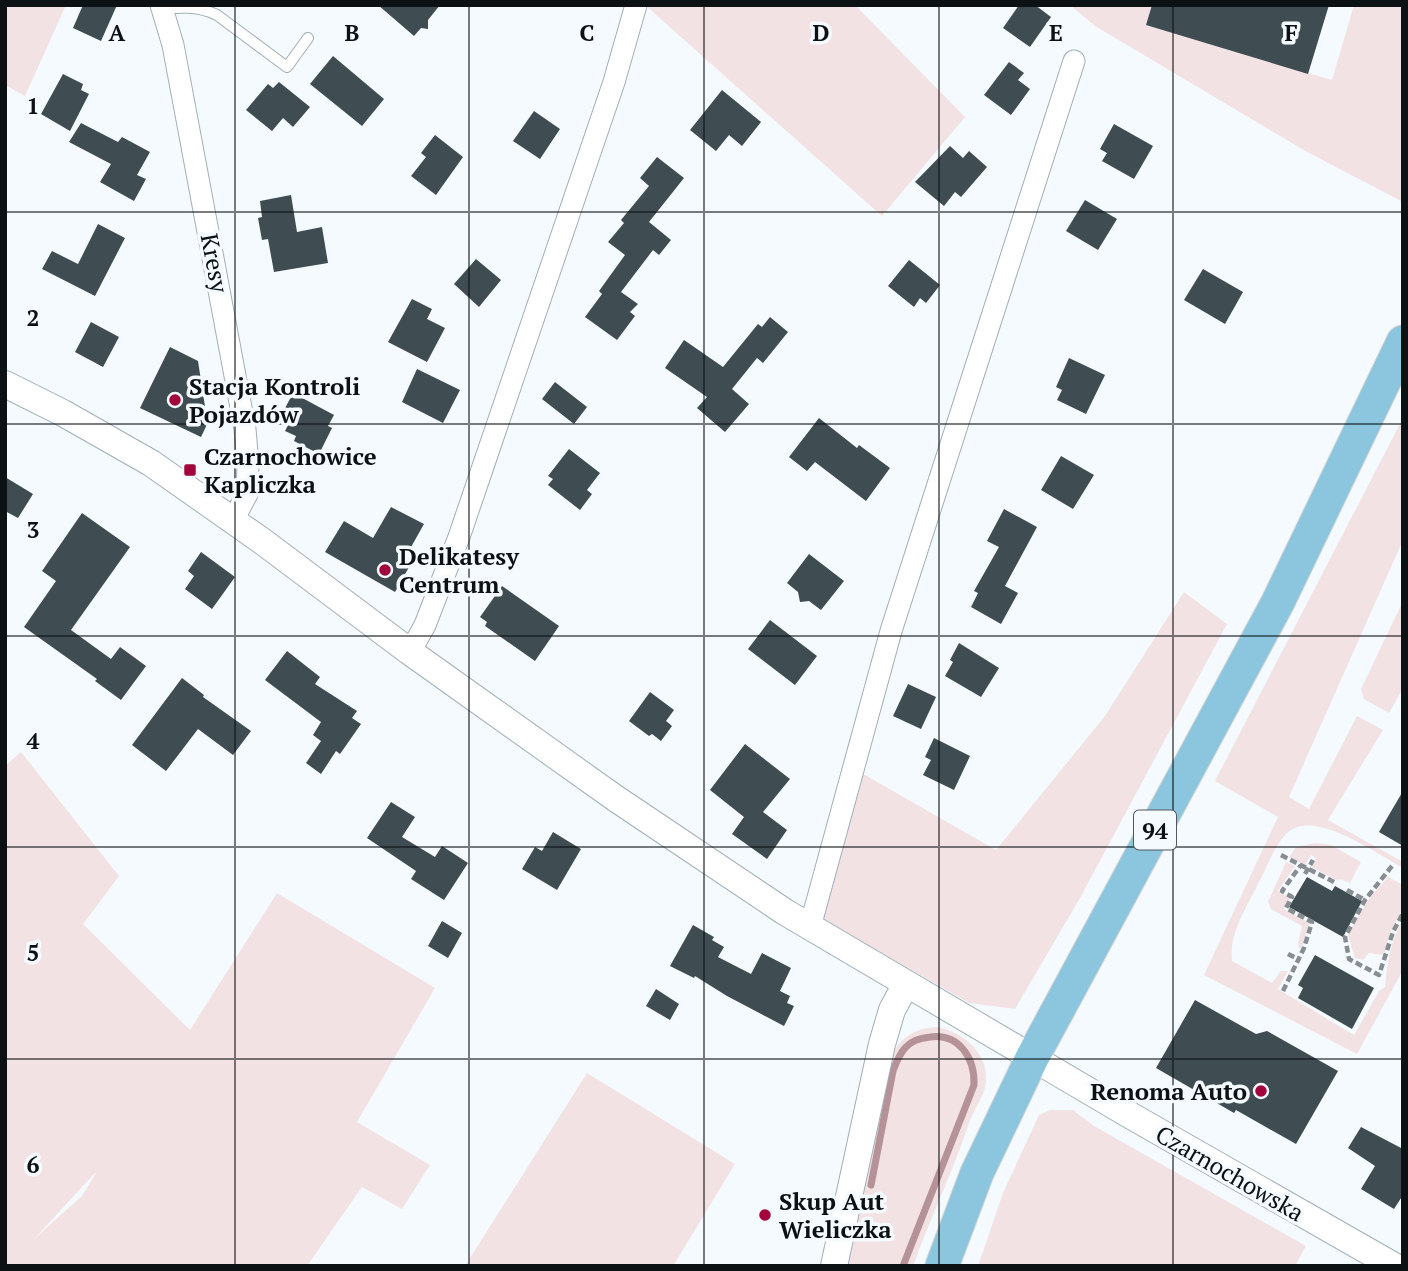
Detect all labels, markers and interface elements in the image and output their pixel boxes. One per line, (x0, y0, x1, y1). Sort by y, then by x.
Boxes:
text: A (109, 17, 126, 48)
text: B (345, 17, 360, 48)
text: C (580, 17, 595, 48)
text: D (813, 17, 830, 48)
text: E (1049, 17, 1063, 48)
text: F (1284, 17, 1298, 48)
text: 1 (27, 90, 40, 121)
street label: Kresy (194, 231, 237, 296)
text: 2 (27, 302, 40, 333)
place label: Stacja Kontroli Pojazdów (189, 370, 360, 430)
marker: Stacja Kontroli Pojazdów (167, 392, 183, 408)
place label: Czarnochowice Kapliczka (204, 440, 377, 500)
marker: Czarnochowice Kapliczka (182, 462, 198, 478)
text: 3 (27, 514, 40, 545)
place label: Delikatesy Centrum (399, 540, 520, 600)
marker: Delikatesy Centrum (377, 562, 393, 578)
text: 4 (27, 725, 40, 756)
road number: 94 (1134, 810, 1176, 850)
text: 5 (27, 937, 40, 968)
place label: Renoma Auto (1090, 1075, 1247, 1107)
marker: Renoma Auto (1253, 1083, 1269, 1099)
street label: Czarnochowska (1150, 1118, 1310, 1228)
text: 6 (27, 1149, 40, 1180)
place label: Skup Aut Wieliczka (779, 1185, 892, 1245)
marker: Skup Aut Wieliczka (757, 1207, 773, 1223)

